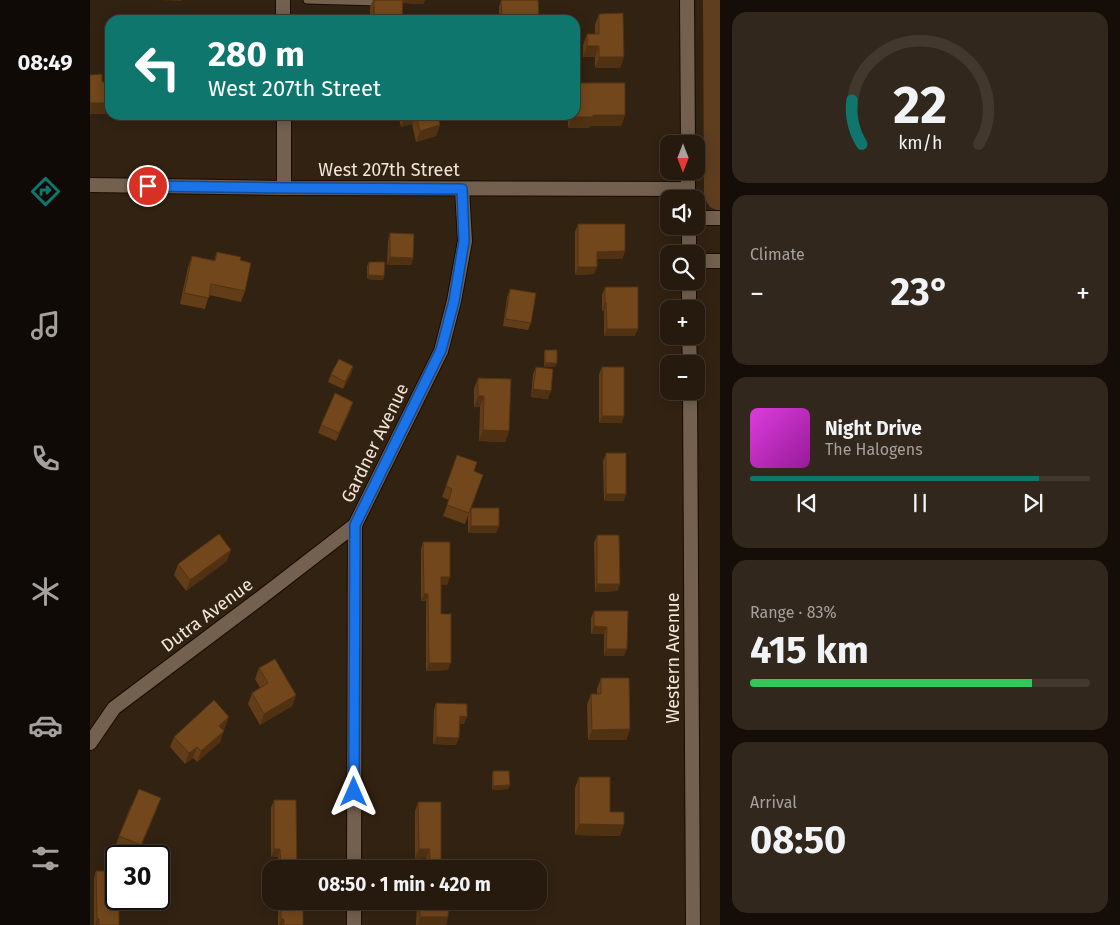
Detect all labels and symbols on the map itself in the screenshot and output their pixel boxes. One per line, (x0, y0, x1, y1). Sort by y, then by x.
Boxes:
north arrow (660, 135, 705, 180)
street label: West 207th Street (318, 159, 460, 181)
pin (127, 165, 169, 207)
street label: Gardner Avenue (337, 380, 413, 506)
street label: Dutra Avenue (157, 573, 257, 657)
street label: Western Avenue (662, 593, 684, 723)
position arrow (327, 765, 379, 817)
speed limit sign: 30 (105, 845, 170, 910)

